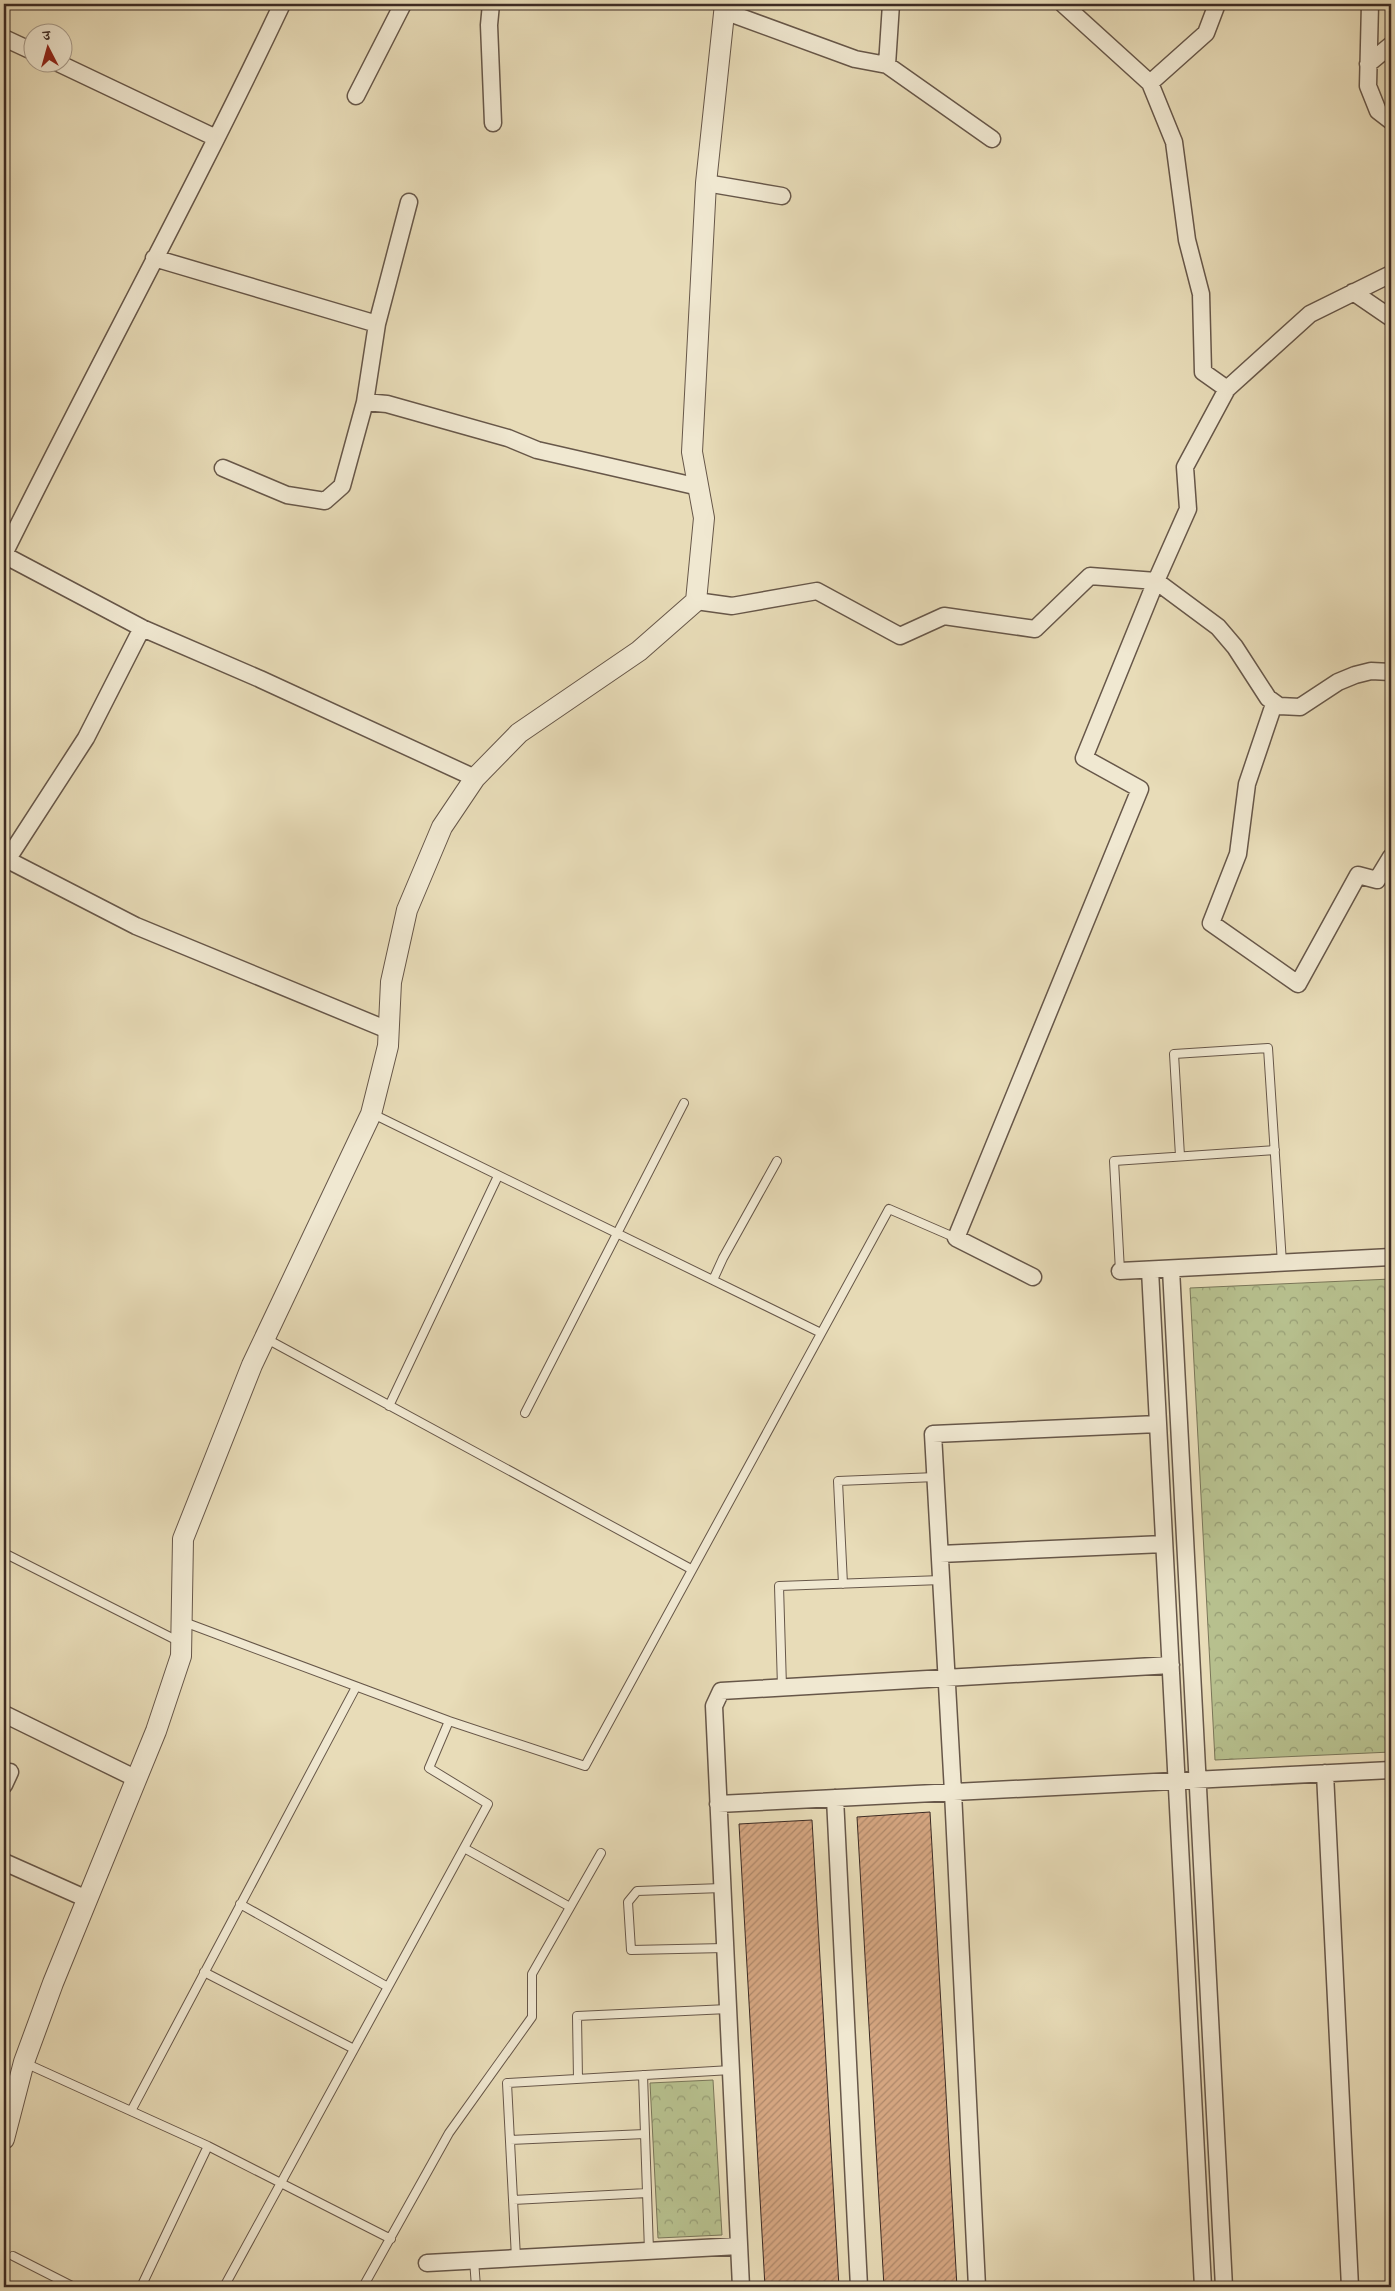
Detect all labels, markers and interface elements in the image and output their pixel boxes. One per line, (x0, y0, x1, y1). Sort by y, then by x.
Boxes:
north arrow (22, 22, 72, 72)
text: उ (41, 27, 52, 45)

